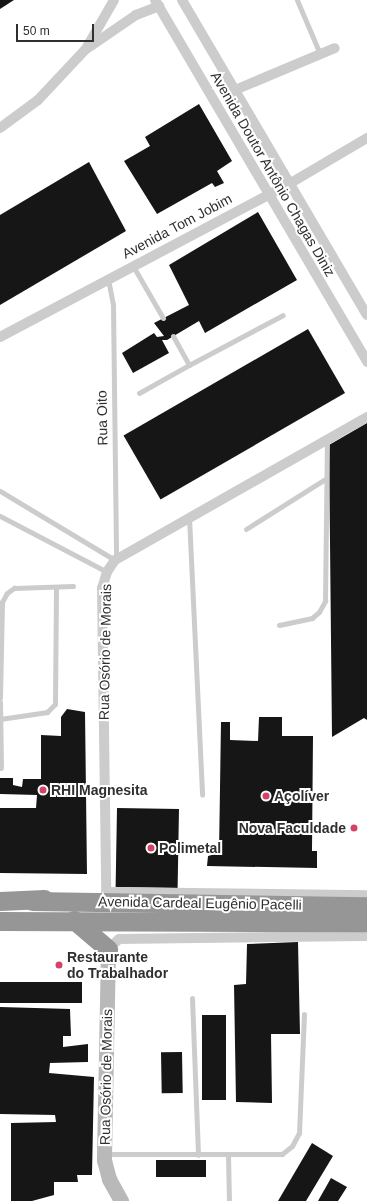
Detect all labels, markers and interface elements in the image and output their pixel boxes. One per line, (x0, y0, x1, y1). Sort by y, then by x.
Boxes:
scale bar (18, 16, 96, 42)
text: 50 m (23, 24, 50, 38)
street label: Avenida Doutor Antônio Chagas Diniz (207, 68, 339, 280)
street label: Avenida Tom Jobim (119, 190, 235, 262)
street label: Rua Oito (93, 390, 111, 446)
street label: Rua Osório de Morais (95, 584, 115, 720)
place label: RHI Magnesita (51, 782, 147, 798)
marker: RHI Magnesita (38, 785, 48, 795)
place label: Açolíver (274, 788, 329, 804)
marker: Açolíver (261, 791, 271, 801)
place label: Nova Faculdade (239, 820, 346, 836)
marker: Nova Faculdade (349, 823, 359, 833)
place label: Polimetal (159, 840, 221, 856)
marker: Polimetal (146, 843, 156, 853)
street label: Avenida Cardeal Eugênio Pacelli (98, 893, 302, 913)
place label: Restaurante do Trabalhador (67, 949, 168, 982)
marker: Restaurante do Trabalhador (54, 960, 64, 970)
street label: Rua Osório de Morais (96, 1009, 116, 1145)

